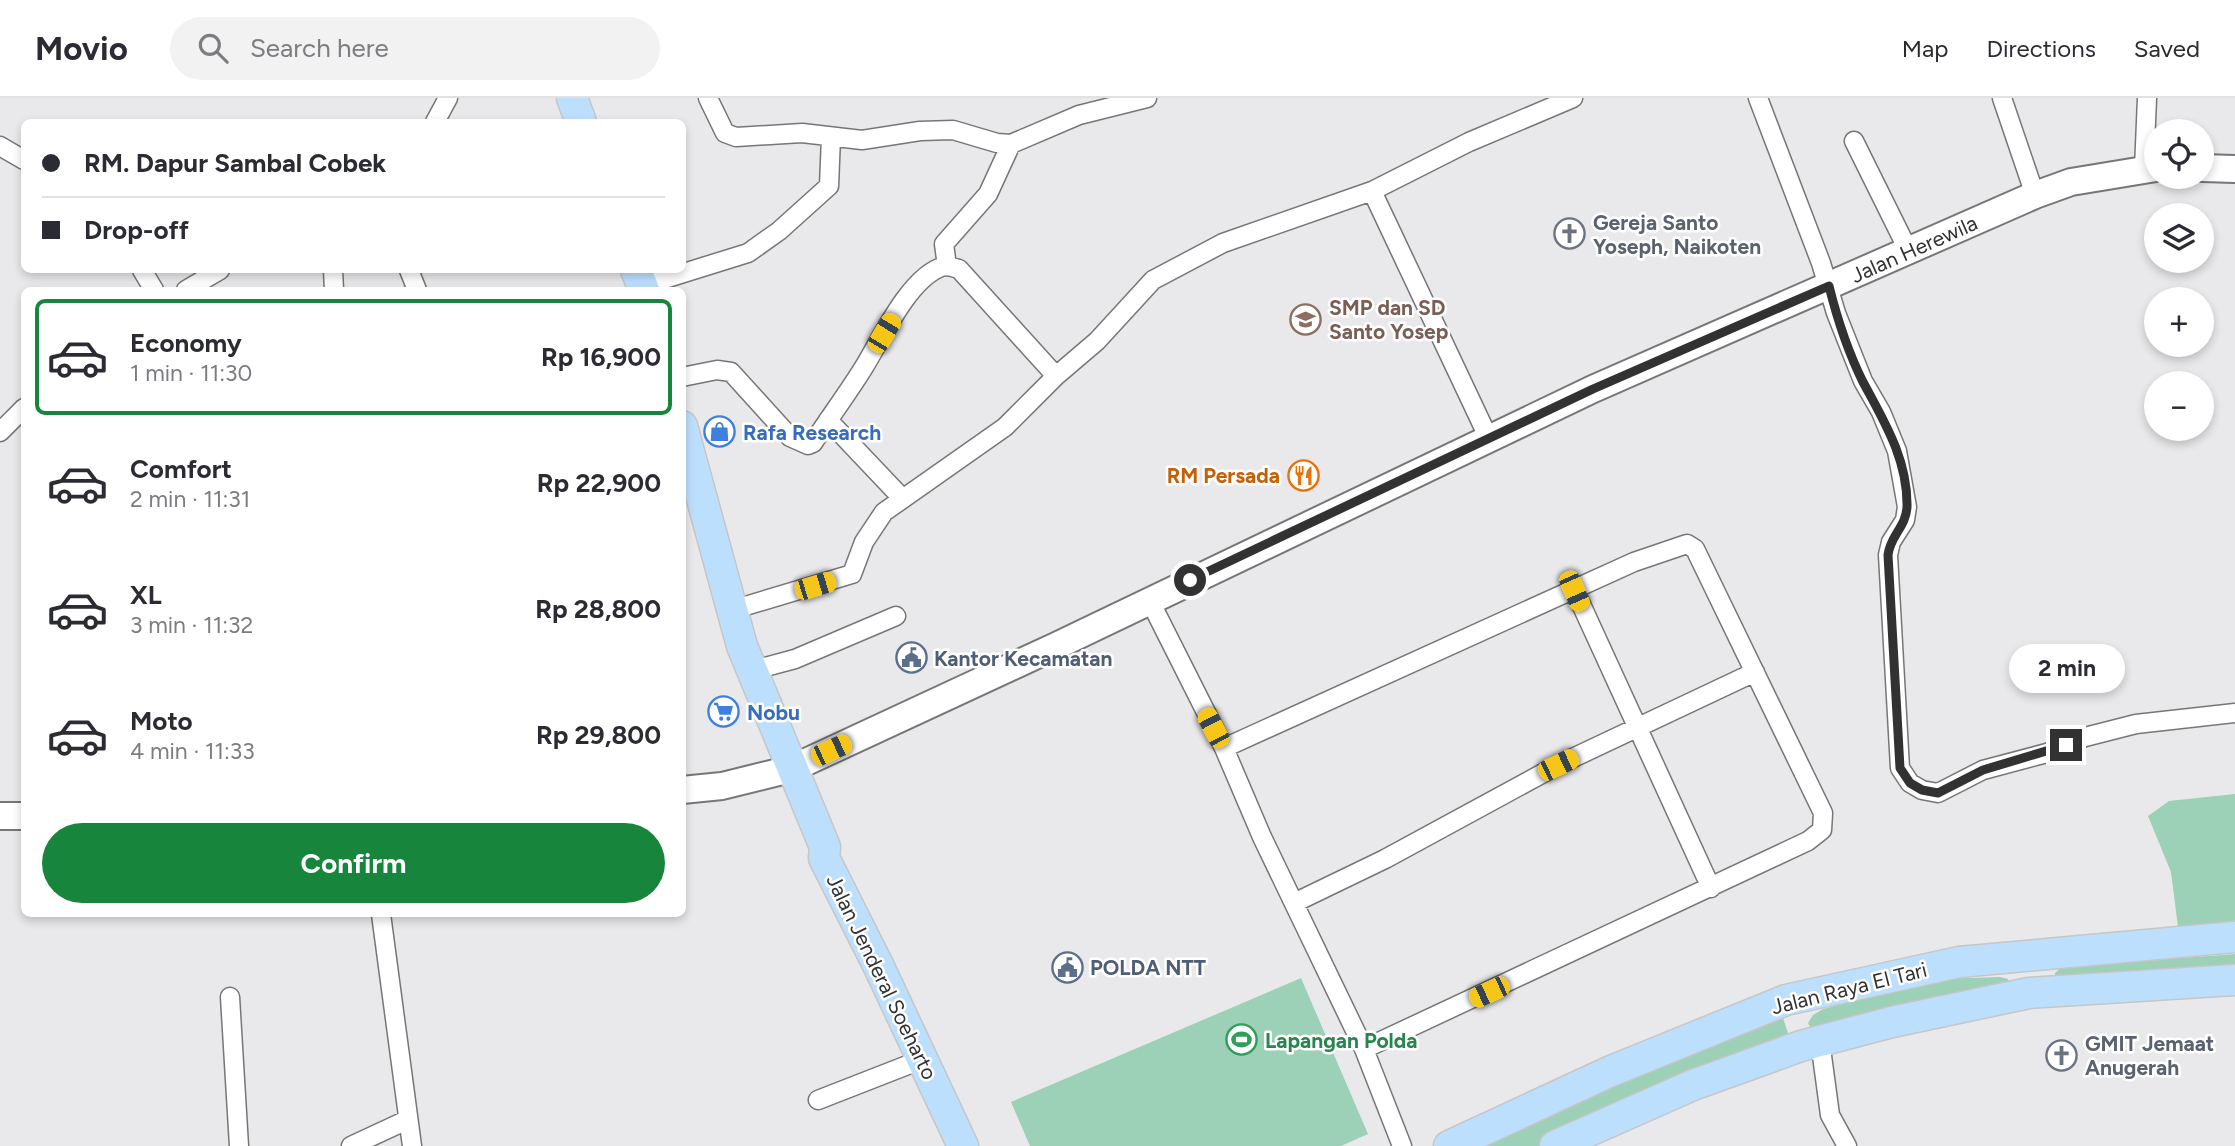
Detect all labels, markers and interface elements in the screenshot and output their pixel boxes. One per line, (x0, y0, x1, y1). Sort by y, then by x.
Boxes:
search box (170, 17, 660, 80)
text: Movio (35, 29, 128, 68)
icon: search (194, 29, 232, 67)
text: Search here (250, 32, 389, 64)
text: Map (1902, 34, 1948, 63)
text: Directions (1986, 34, 2096, 63)
text: Saved (2134, 34, 2200, 63)
map controls (2144, 119, 2214, 441)
button: locate (2144, 119, 2214, 189)
text: RM. Dapur Sambal Cobek (84, 147, 386, 179)
button: layers (2144, 203, 2214, 273)
place label: Gereja Santo Yoseph, Naikoten (1593, 210, 1761, 259)
street label: Jalan Herewila (1847, 210, 1981, 288)
text: Drop-off (84, 214, 189, 246)
church icon: Gereja Santo Yoseph, Naikoten (1553, 217, 1587, 251)
button: + (2144, 287, 2214, 357)
place label: SMP dan SD Santo Yosep (1329, 295, 1448, 344)
school or university icon: SMP dan SD Santo Yosep (1289, 302, 1323, 336)
car (865, 310, 904, 356)
icon: car (46, 326, 109, 389)
text: Economy (130, 327, 242, 359)
text: Rp 16,900 (541, 341, 661, 373)
text: 1 min · 11:30 (130, 359, 252, 387)
button: − (2144, 371, 2214, 441)
shop icon: Rafa Research (703, 415, 737, 449)
place label: Rafa Research (743, 420, 881, 445)
icon: car (46, 452, 109, 515)
text: Comfort (130, 453, 232, 485)
restaurant icon: RM Persada (1286, 458, 1320, 492)
place label: RM Persada (1167, 463, 1280, 488)
text: Rp 22,900 (537, 467, 661, 499)
text: 2 min · 11:31 (130, 485, 250, 513)
route start (1174, 564, 1206, 596)
car (1556, 568, 1593, 614)
car (792, 570, 839, 602)
icon: car (46, 578, 109, 641)
text: XL (130, 579, 162, 611)
text: Rp 28,800 (535, 593, 661, 625)
text: 3 min · 11:32 (130, 611, 253, 639)
public building icon: Kantor Kecamatan (894, 641, 928, 675)
callout: 2 min (2008, 644, 2124, 692)
place label: Kantor Kecamatan (934, 646, 1112, 671)
text: 2 min (2038, 654, 2096, 682)
supermarket icon: Nobu (707, 695, 741, 729)
place label: Nobu (747, 700, 800, 725)
icon: car (46, 704, 109, 767)
text: Moto (130, 705, 193, 737)
car (1194, 705, 1233, 751)
text: Rp 29,800 (536, 719, 661, 751)
route end (2050, 729, 2082, 761)
car (808, 732, 855, 768)
text: 4 min · 11:33 (130, 737, 255, 765)
car (1535, 746, 1582, 784)
button: Confirm (42, 823, 665, 903)
street label: Jalan Jenderal Soeharto (821, 870, 943, 1084)
public building icon: POLDA NTT (1050, 950, 1084, 984)
place label: POLDA NTT (1090, 955, 1206, 980)
street label: Jalan Raya El Tari (1769, 957, 1929, 1019)
car (1466, 974, 1513, 1010)
sports icon: Lapangan Polda (1225, 1023, 1259, 1057)
place label: Lapangan Polda (1265, 1028, 1417, 1053)
place label: GMIT Jemaat Anugerah (2085, 1031, 2214, 1080)
church icon: GMIT Jemaat Anugerah (2045, 1038, 2079, 1072)

